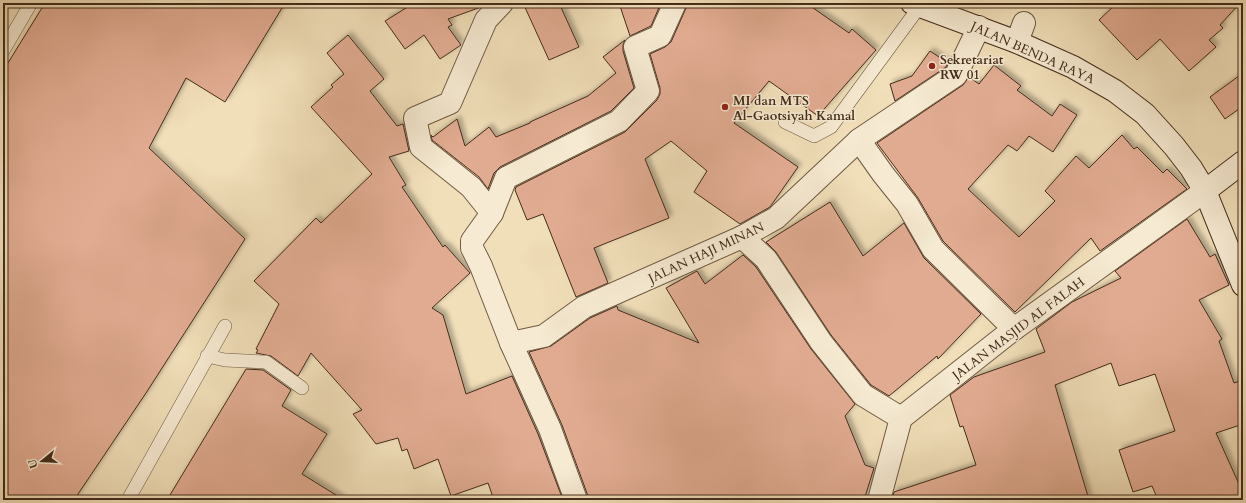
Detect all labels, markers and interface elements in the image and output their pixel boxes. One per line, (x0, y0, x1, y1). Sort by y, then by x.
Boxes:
street label: JALAN BENDA RAYA (966, 17, 1098, 89)
place label: Sekretariat RW 01 (940, 51, 1004, 84)
marker: Sekretariat RW 01 (927, 61, 937, 71)
place label: MI dan MTS Al-Gaotsiyah Kamal (733, 92, 855, 125)
marker: MI dan MTS Al-Gaotsiyah Kamal (720, 102, 730, 112)
street label: JALAN HAJI MINAN (644, 218, 767, 289)
street label: JALAN MASJID AL FALAH (947, 273, 1089, 386)
north arrow (22, 441, 62, 481)
text: U (24, 457, 41, 471)

